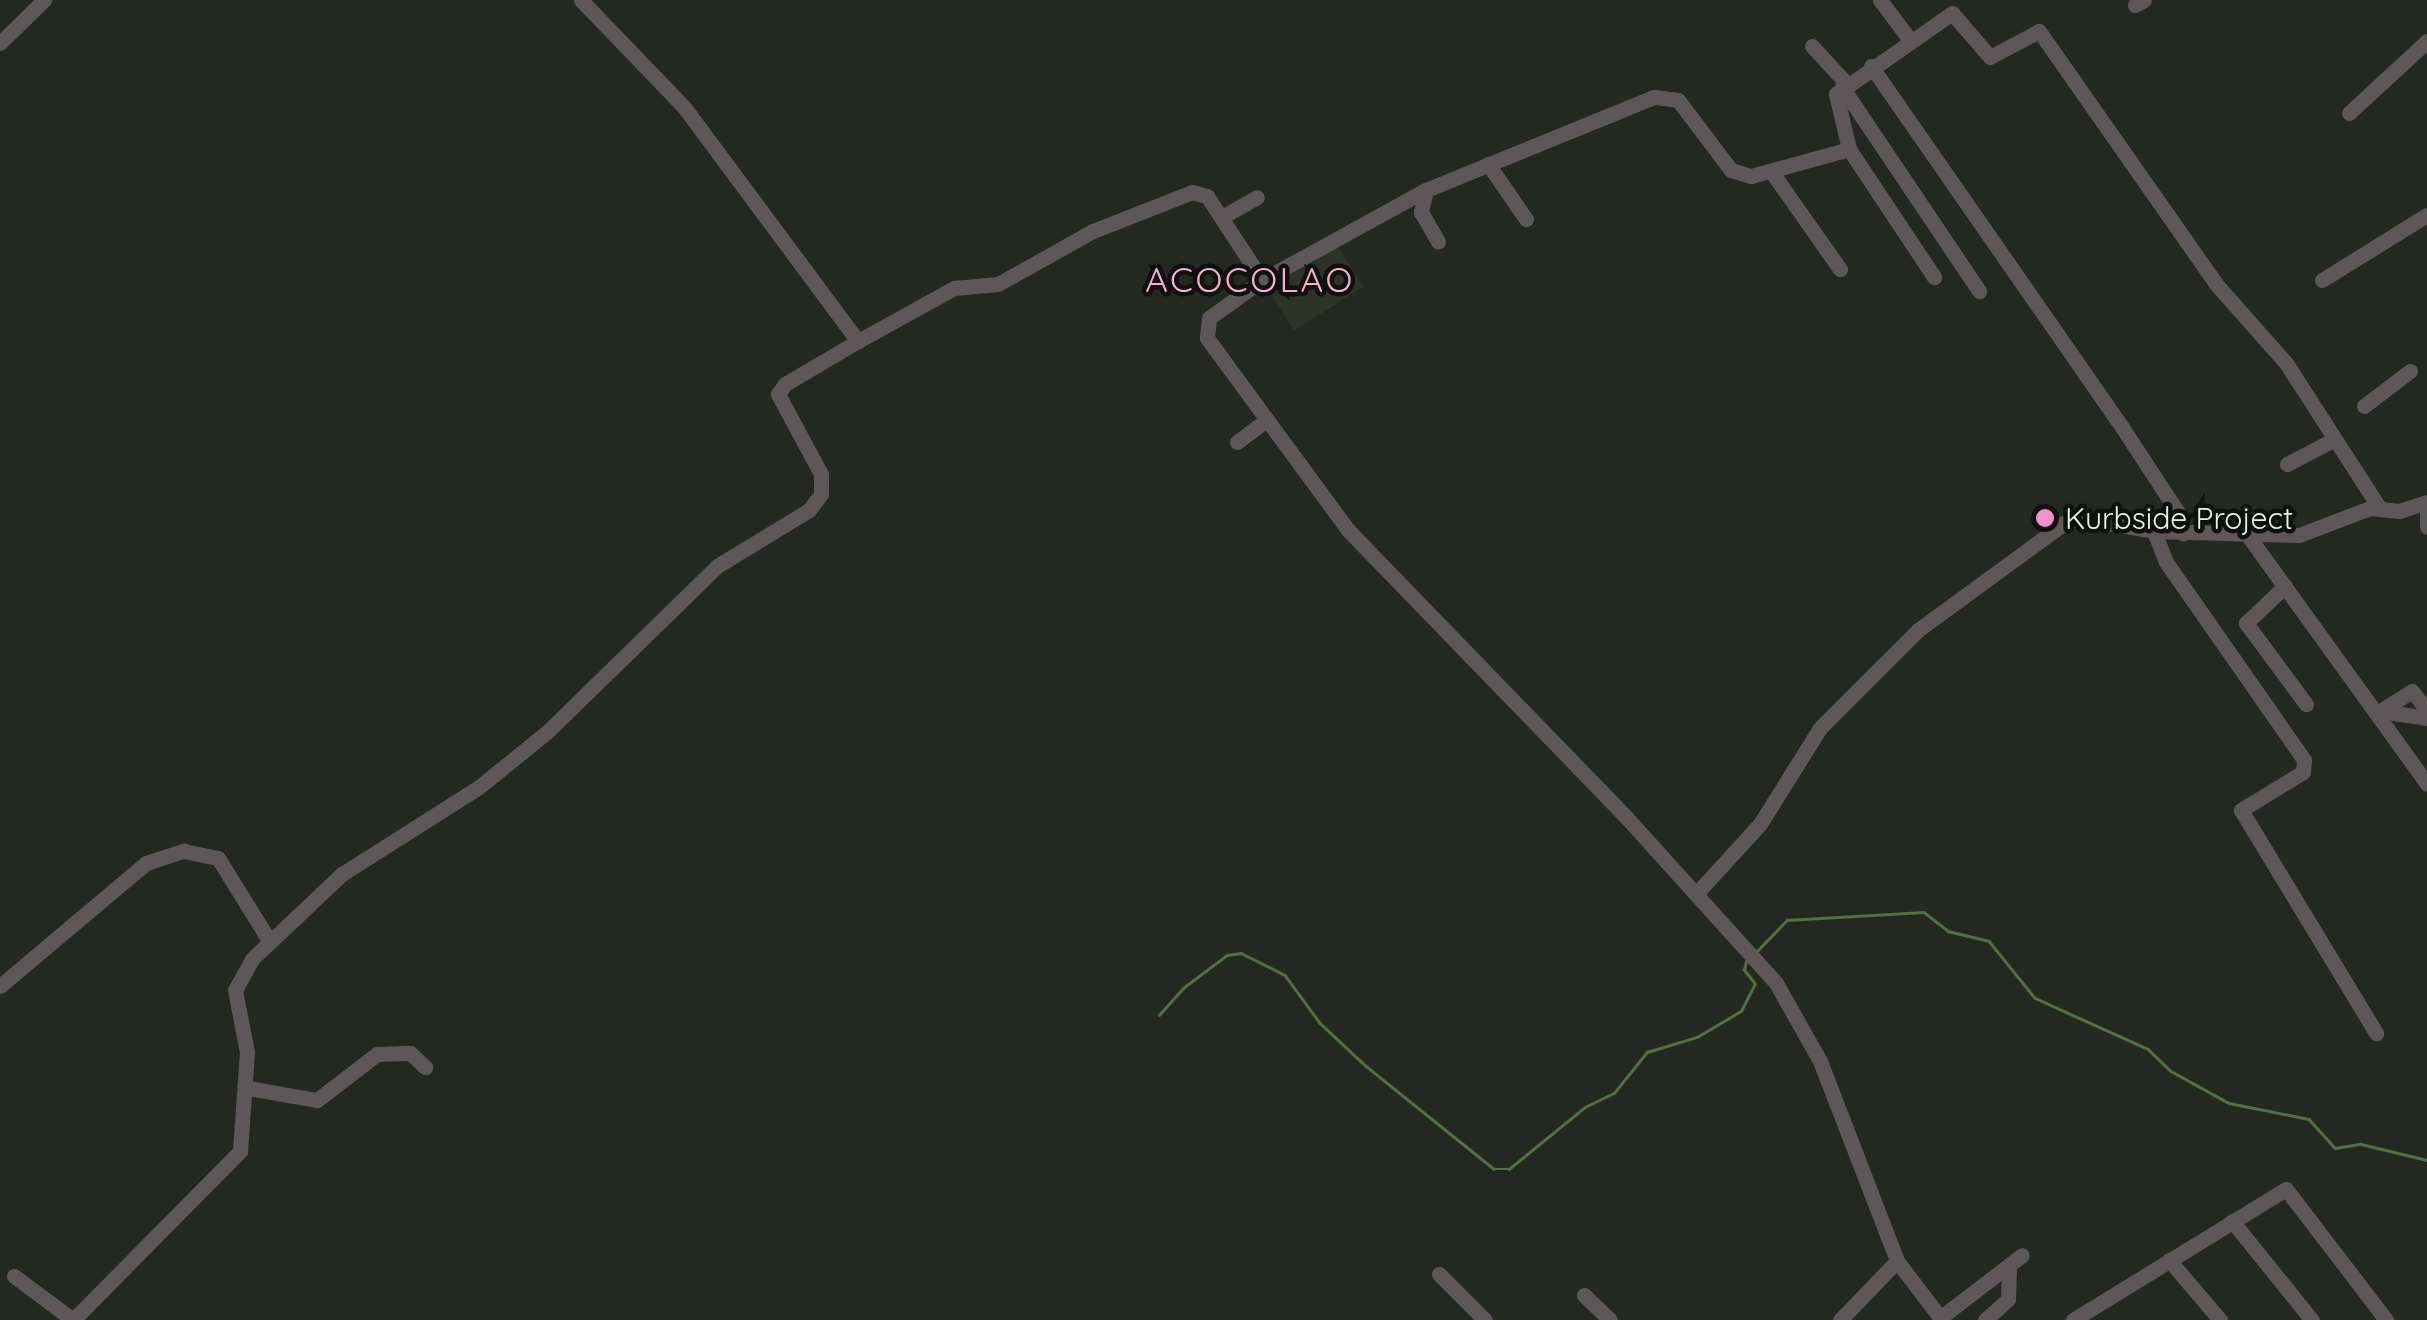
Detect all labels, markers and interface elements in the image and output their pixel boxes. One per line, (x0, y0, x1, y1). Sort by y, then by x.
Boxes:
district label: ACOCOLAO (1145, 258, 1355, 300)
place label: Kurbside Project (2065, 500, 2293, 536)
marker: Kurbside Project (2034, 507, 2056, 529)

